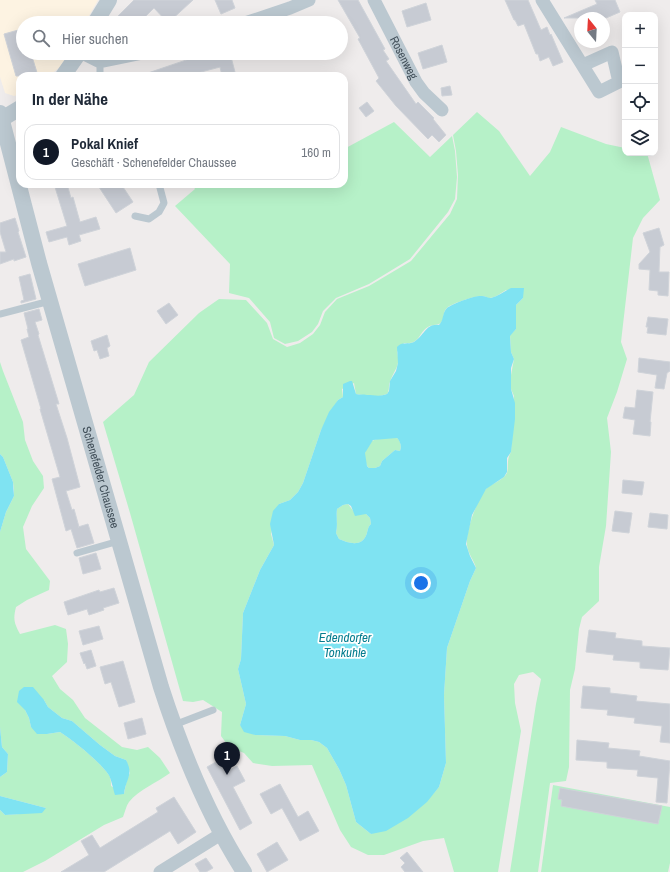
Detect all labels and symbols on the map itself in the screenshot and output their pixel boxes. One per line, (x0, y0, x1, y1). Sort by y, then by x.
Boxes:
north arrow (574, 12, 610, 48)
street label: Rosenweg (386, 33, 422, 83)
street label: Schenefelder Chaussee (78, 425, 123, 530)
your location (411, 573, 431, 593)
water label: Edendorfer Tonkuhle (319, 629, 372, 661)
pin: 1 (214, 742, 240, 775)

